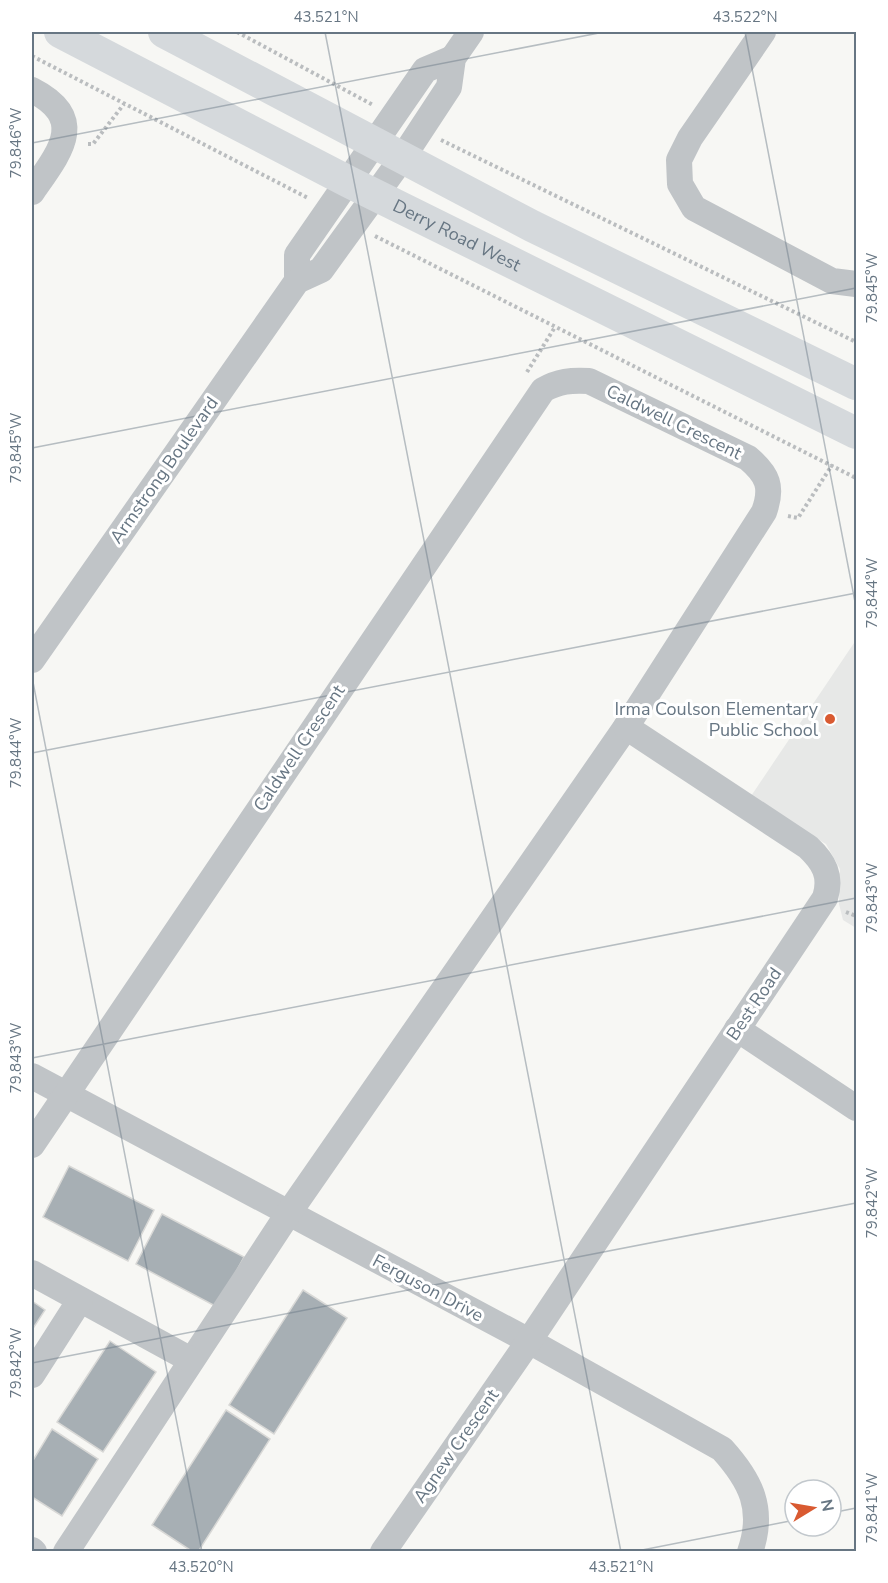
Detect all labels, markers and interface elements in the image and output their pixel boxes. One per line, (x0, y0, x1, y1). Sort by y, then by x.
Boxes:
text: 43.521°N (293, 7, 359, 27)
text: 43.522°N (712, 7, 778, 27)
text: 79.846°W (6, 107, 26, 178)
street label: Derry Road West (389, 194, 526, 278)
text: 79.845°W (862, 252, 882, 323)
street label: Caldwell Crescent (602, 379, 746, 466)
street label: Armstrong Boulevard (104, 392, 224, 548)
text: 79.845°W (6, 412, 26, 483)
text: 79.844°W (862, 557, 882, 628)
street label: Caldwell Crescent (248, 679, 351, 816)
place label: Irma Coulson Elementary Public School (614, 697, 819, 742)
marker: Irma Coulson Elementary Public School (823, 712, 837, 726)
text: 79.844°W (6, 717, 26, 788)
text: 79.843°W (862, 862, 882, 933)
street label: Best Road (721, 963, 787, 1045)
text: 79.843°W (6, 1022, 26, 1093)
text: 79.842°W (862, 1167, 882, 1238)
street label: Ferguson Drive (368, 1249, 488, 1327)
text: 79.842°W (6, 1327, 26, 1398)
street label: Agnew Crescent (408, 1384, 505, 1508)
text: 79.841°W (862, 1472, 882, 1543)
north arrow (783, 1478, 843, 1538)
text: N (815, 1497, 839, 1513)
text: 43.520°N (168, 1557, 234, 1577)
text: 43.521°N (588, 1557, 654, 1577)

